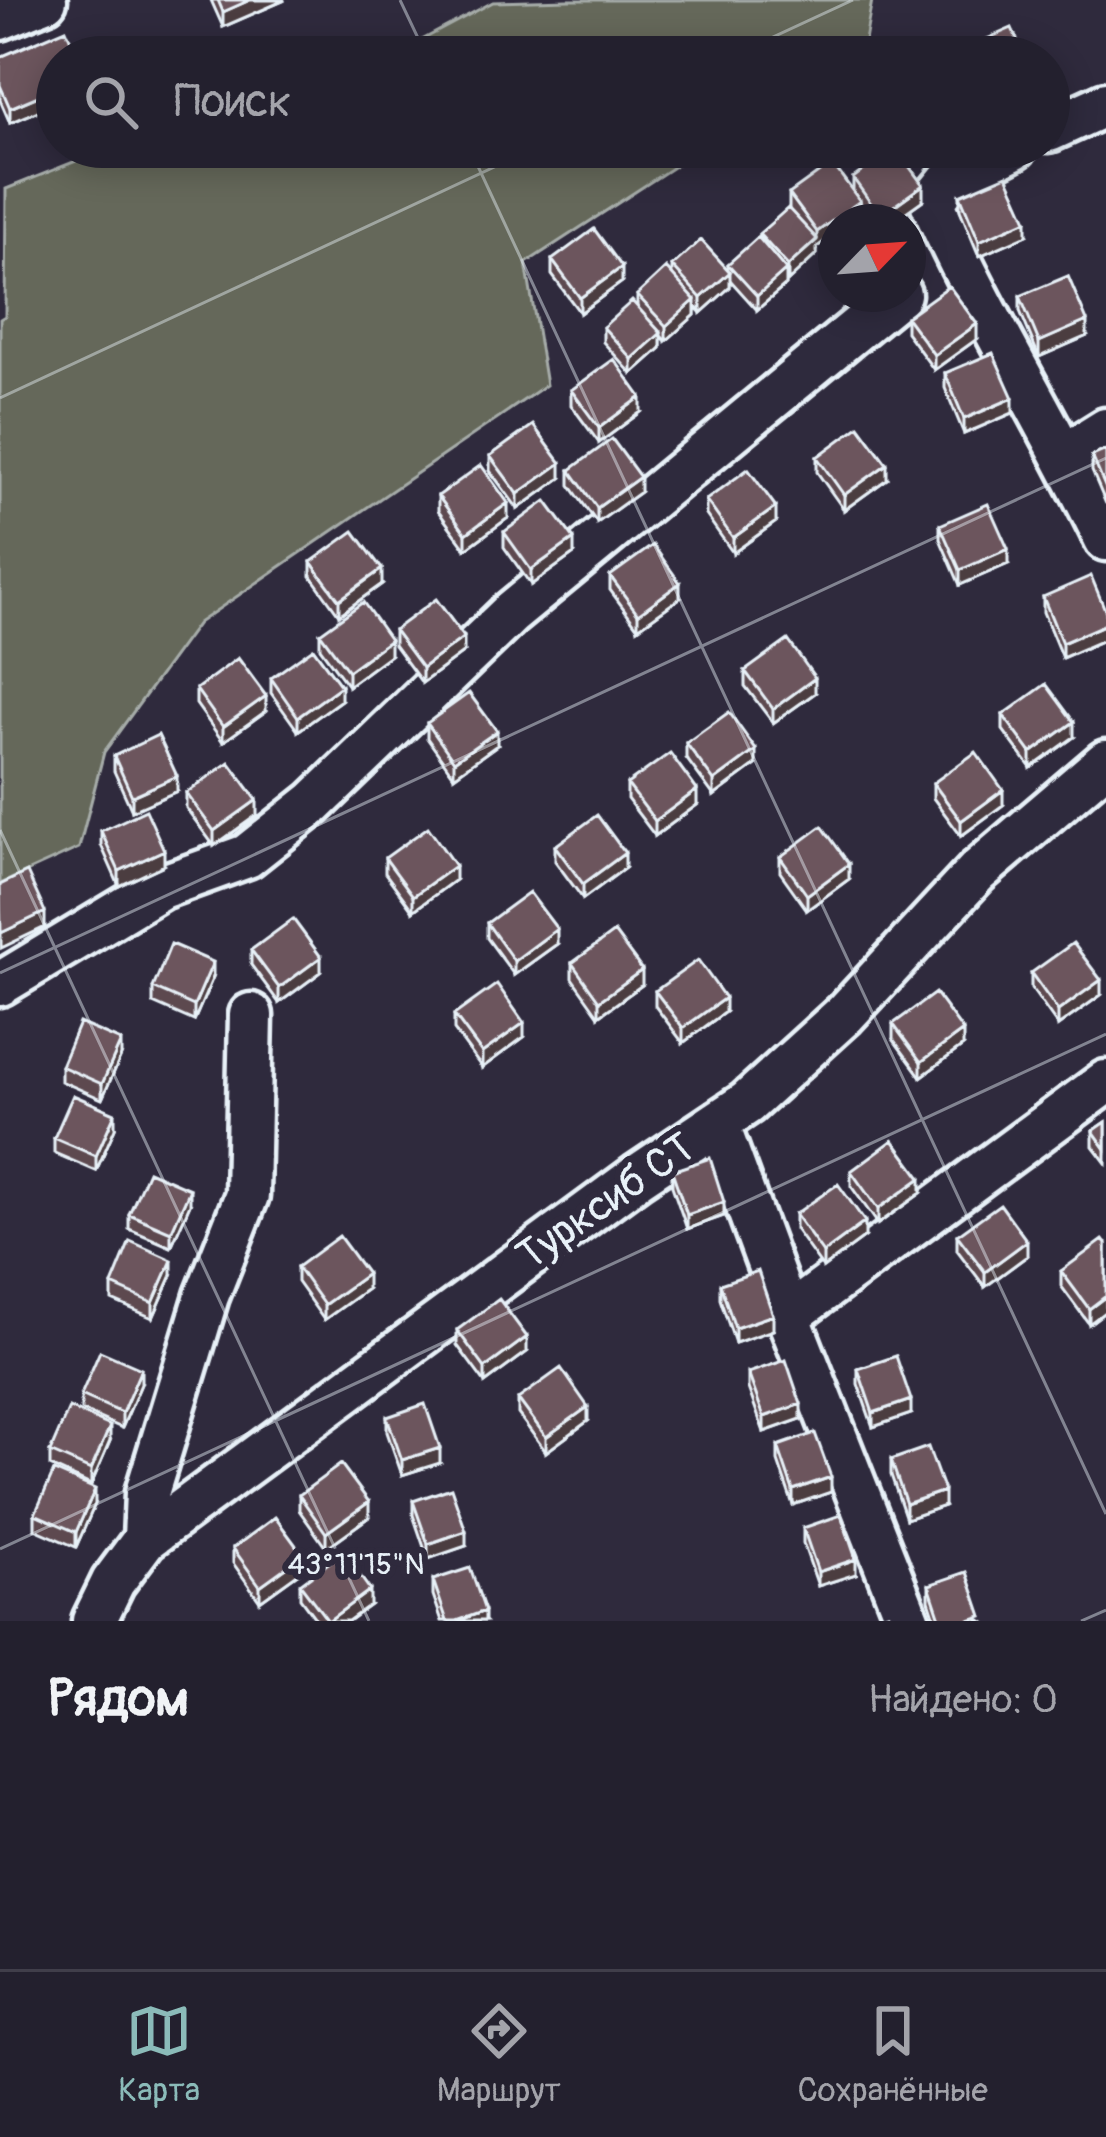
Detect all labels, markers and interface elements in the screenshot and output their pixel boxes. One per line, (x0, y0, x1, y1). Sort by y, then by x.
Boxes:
search box (36, 36, 1070, 168)
icon: search (78, 69, 144, 135)
text: Поиск (174, 74, 291, 130)
north arrow (818, 204, 926, 312)
street label: Турксиб СТ (507, 1122, 705, 1282)
text: 43°11'15"N (287, 1546, 425, 1583)
text: Рядом (48, 1667, 189, 1731)
text: Найдено: 0 (868, 1675, 1058, 1724)
tab: Карта (118, 1998, 200, 2111)
tab: Маршрут (437, 1998, 561, 2111)
tab: Сохранённые (797, 1998, 988, 2111)

